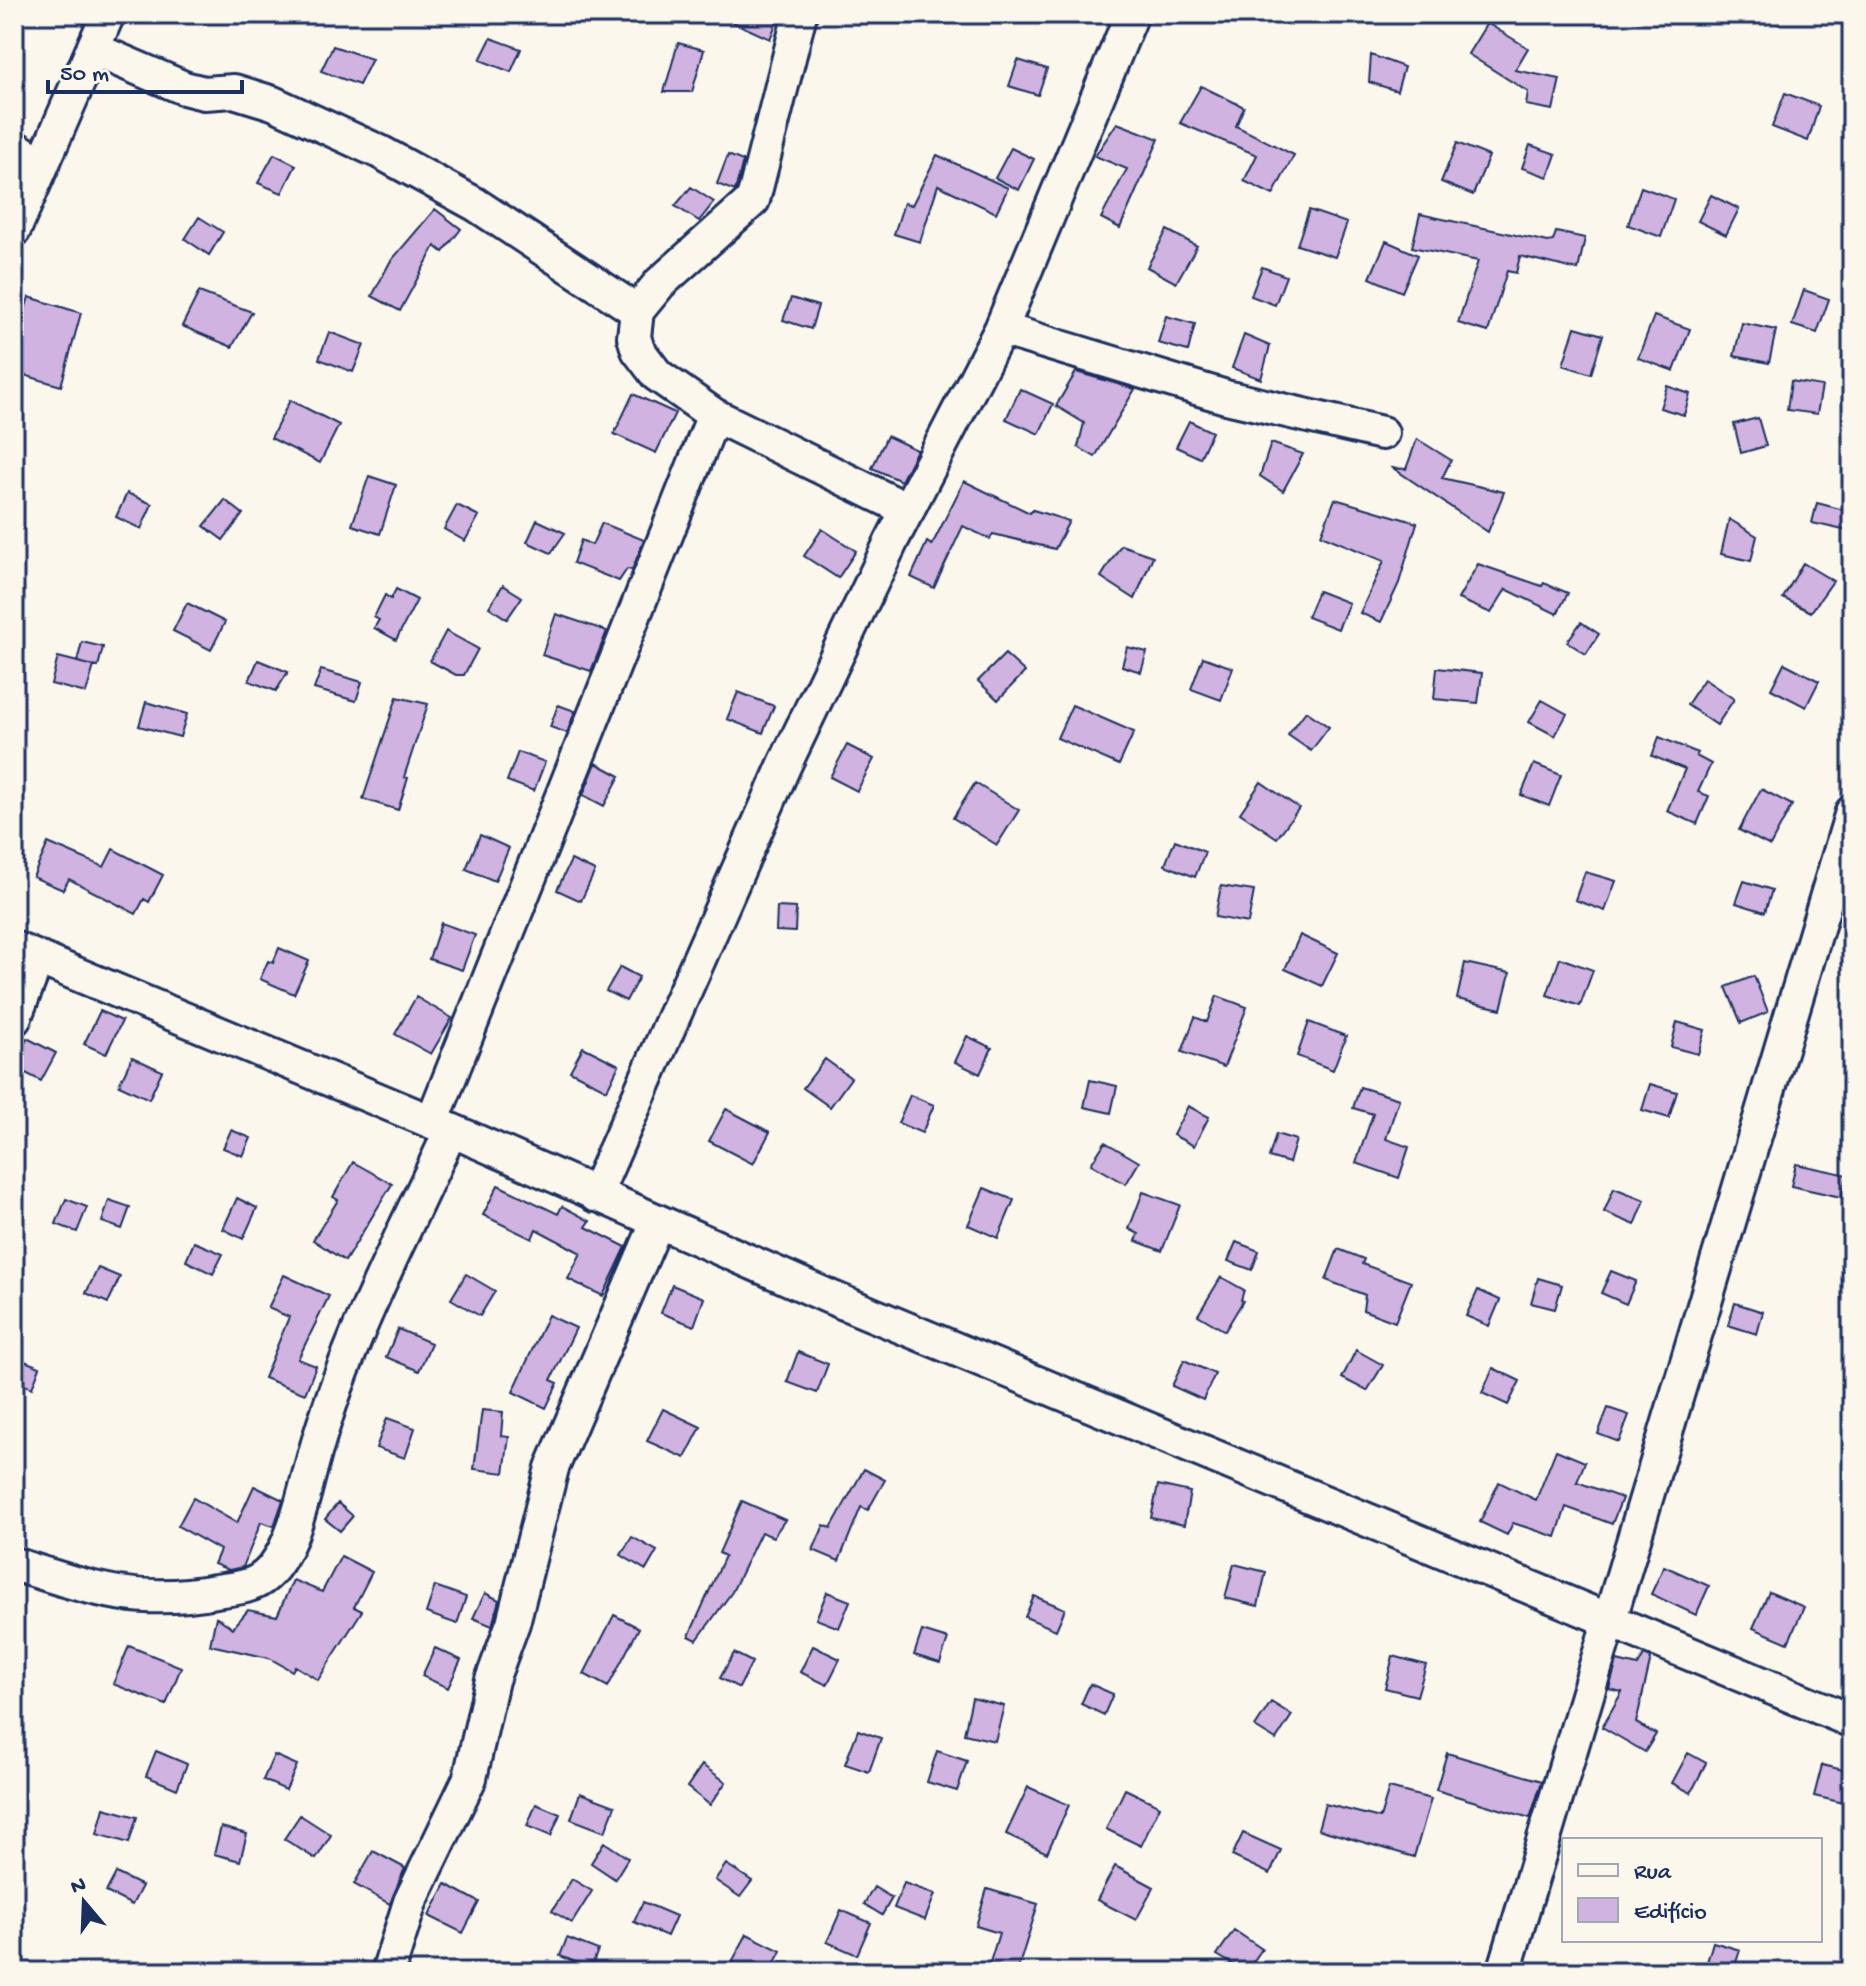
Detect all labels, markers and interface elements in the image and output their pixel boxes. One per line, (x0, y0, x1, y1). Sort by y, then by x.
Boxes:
scale bar (48, 44, 242, 94)
text: 50 m (60, 61, 109, 90)
legend (1562, 1838, 1822, 1942)
text: Rua (1634, 1859, 1672, 1888)
north arrow (44, 1862, 124, 1942)
text: N (68, 1872, 90, 1902)
text: Edifício (1634, 1899, 1707, 1928)

